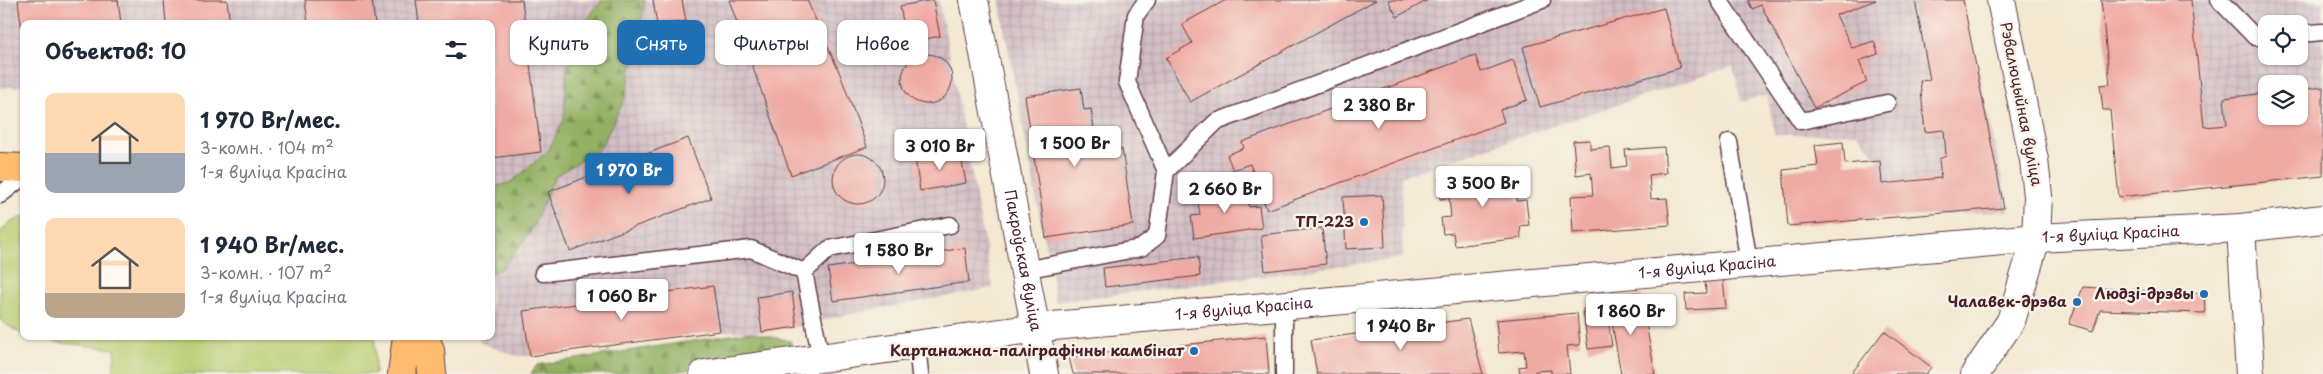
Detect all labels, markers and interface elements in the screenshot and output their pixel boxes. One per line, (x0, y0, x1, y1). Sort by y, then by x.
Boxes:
map controls (2258, 15, 2308, 125)
button: locate (2258, 15, 2308, 65)
chip: Купить (510, 20, 607, 65)
chip: Снять (617, 20, 705, 65)
chip: Фильтры (715, 20, 827, 65)
chip: Новое (837, 20, 928, 65)
street label: Рэвалюцыйная вуліца (1995, 20, 2050, 188)
text: Объектов: 10 (45, 34, 186, 66)
icon: filters (442, 36, 470, 64)
button: layers (2258, 75, 2308, 125)
pin: 2 380 Br (1327, 88, 1431, 130)
text: 2 380 Br (1343, 92, 1415, 116)
text: 1 970 Br/мес. (200, 103, 341, 135)
icon: home (85, 113, 145, 173)
pin: 1 500 Br (1023, 126, 1127, 168)
pin: 3 010 Br (888, 128, 992, 171)
text: 1 500 Br (1040, 130, 1110, 154)
text: 3 010 Br (905, 133, 975, 157)
text: 3-комн. · 104 m² (200, 135, 334, 159)
pin: 1 970 Br (577, 152, 681, 195)
text: 1 970 Br (596, 157, 662, 181)
text: 1-я вуліца Красіна (200, 159, 347, 183)
pin: 3 500 Br (1431, 166, 1535, 208)
text: 3 500 Br (1447, 170, 1519, 194)
pin: 2 660 Br (1173, 172, 1277, 214)
text: 2 660 Br (1189, 176, 1261, 200)
street label: Пакроўская вуліца (1000, 187, 1049, 334)
place label: ТП-223 (1295, 209, 1354, 232)
marker: ТП-223 (1358, 216, 1370, 228)
street label: 1-я вуліца Красіна (2041, 218, 2181, 248)
text: 1 940 Br/мес. (200, 228, 344, 260)
pin: 1 580 Br (847, 232, 951, 275)
text: 1 580 Br (865, 237, 933, 261)
icon: home (85, 238, 145, 298)
street label: 1-я вуліца Красіна (1637, 248, 1777, 284)
text: 3-комн. · 107 m² (200, 260, 332, 284)
pin: 1 060 Br (570, 278, 674, 321)
place label: Людзі-дрэвы (2095, 281, 2194, 304)
text: 1 060 Br (587, 283, 657, 307)
text: 1-я вуліца Красіна (200, 284, 347, 308)
marker: Людзі-дрэвы (2198, 288, 2210, 300)
place label: Чалавек-дрэва (1947, 289, 2067, 312)
street label: 1-я вуліца Красіна (1174, 290, 1314, 325)
pin: 1 860 Br (1579, 294, 1683, 336)
marker: Чалавек-дрэва (2071, 296, 2083, 308)
text: 1 860 Br (1597, 298, 1665, 322)
pin: 1 940 Br (1349, 308, 1453, 351)
text: 1 940 Br (1367, 313, 1435, 337)
place label: Картанажна-паліграфічны камбінат (890, 338, 1185, 361)
marker: Картанажна-паліграфічны камбінат (1188, 345, 1200, 357)

